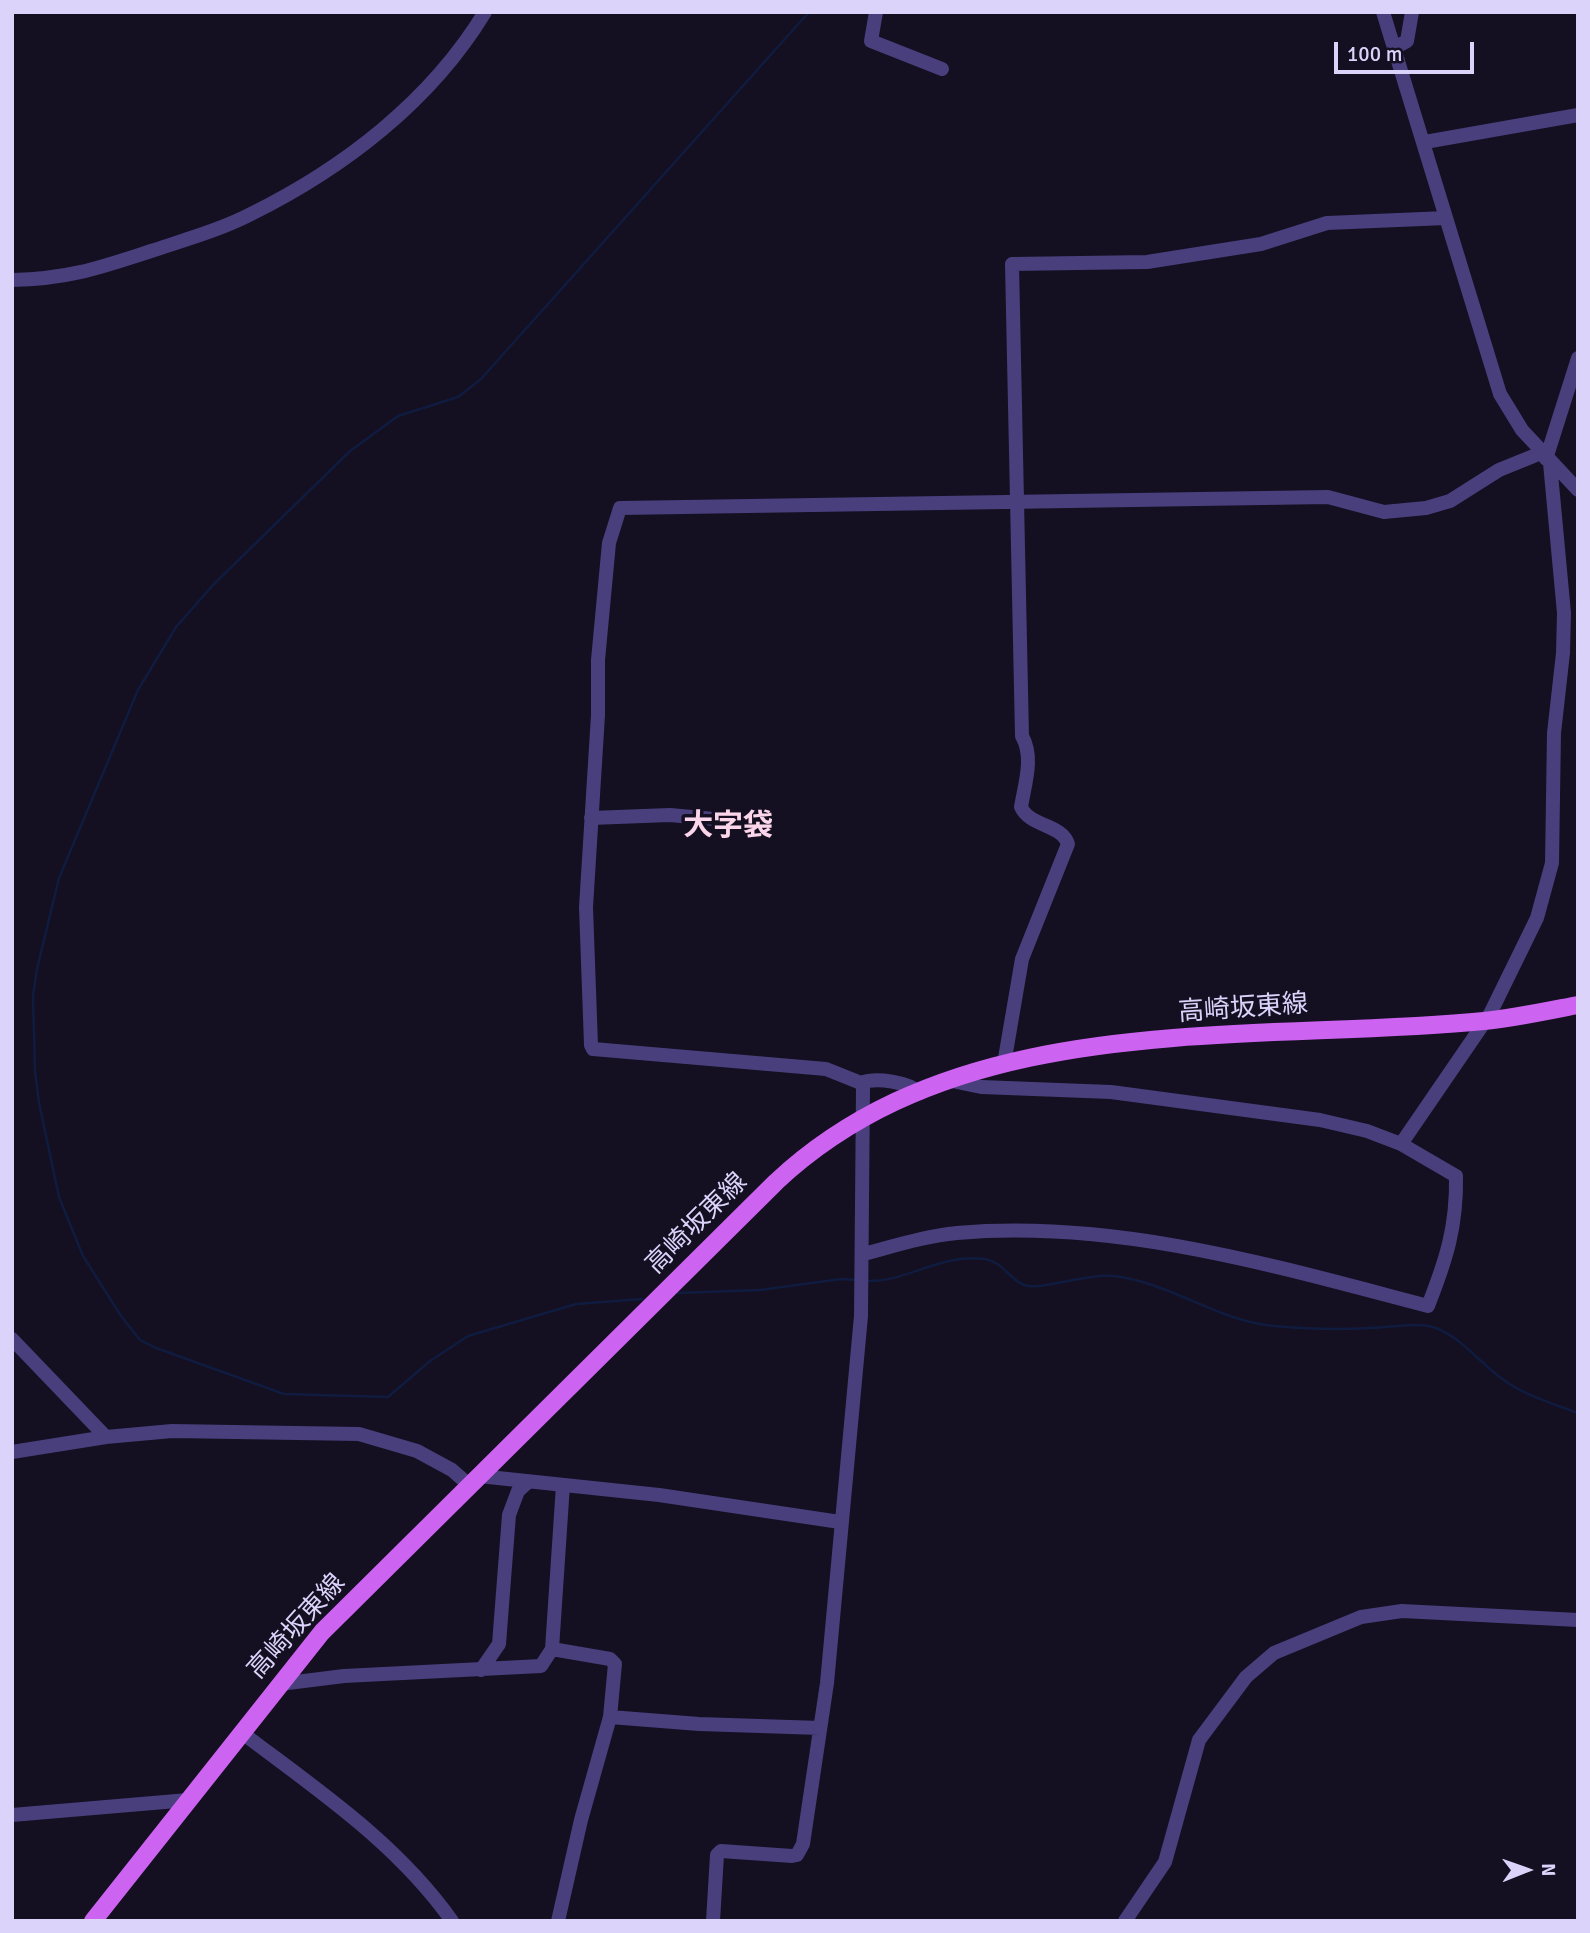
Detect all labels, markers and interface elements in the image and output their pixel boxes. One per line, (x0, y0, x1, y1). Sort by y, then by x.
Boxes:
scale bar (1338, 28, 1478, 72)
text: 100 m (1347, 41, 1402, 67)
district label: 大字袋 (683, 809, 773, 845)
street label: 高崎坂東線 (1177, 989, 1309, 1029)
street label: 高崎坂東線 (640, 1167, 754, 1281)
street label: 高崎坂東線 (242, 1568, 352, 1686)
north arrow (1492, 1835, 1562, 1905)
text: N (1536, 1863, 1560, 1876)

